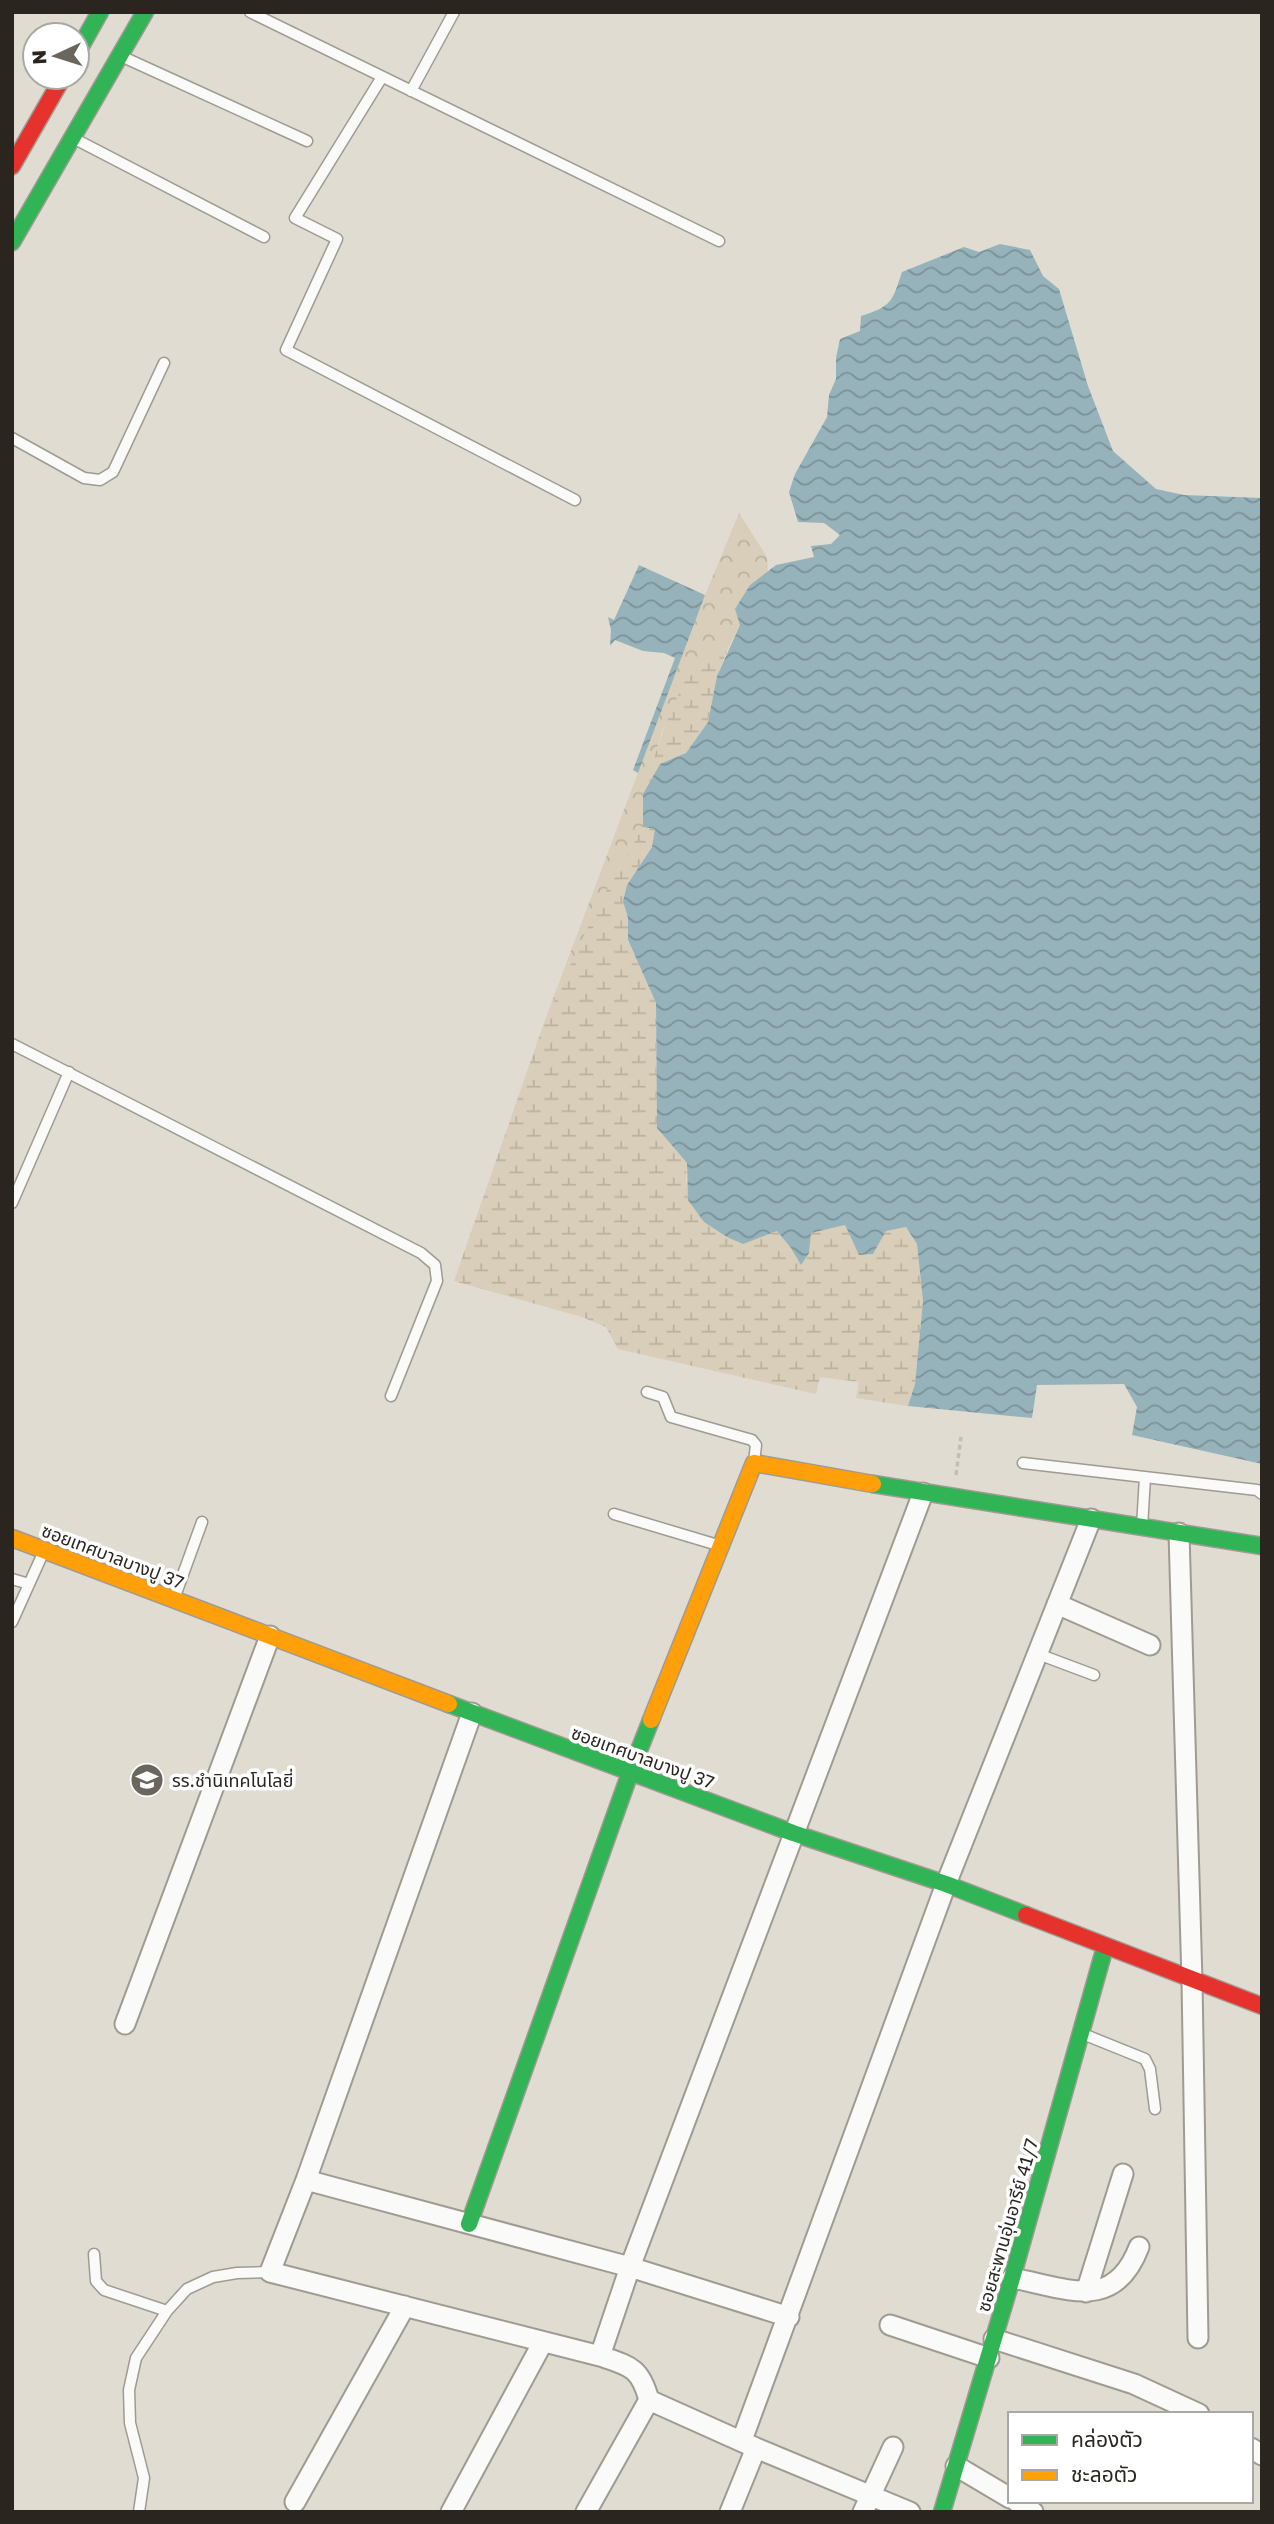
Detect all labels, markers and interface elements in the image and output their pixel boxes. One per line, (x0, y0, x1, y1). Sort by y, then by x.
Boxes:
north arrow (21, 21, 91, 91)
text: N (27, 49, 51, 65)
street label: ซอยเทศบาลบางปู 37 (38, 1519, 187, 1595)
street label: ซอยเทศบาลบางปู 37 (568, 1721, 717, 1795)
school or university icon: รร.ชำนิเทคโนโลยี่ (128, 1761, 166, 1799)
place label: รร.ชำนิเทคโนโลยี่ (172, 1768, 293, 1791)
street label: ซอยสะพานอุ่นอารีย์ 41/7 (972, 2136, 1043, 2314)
legend (1008, 2412, 1253, 2503)
text: คล่องตัว (1071, 2426, 1143, 2452)
text: ชะลอตัว (1071, 2461, 1137, 2487)

